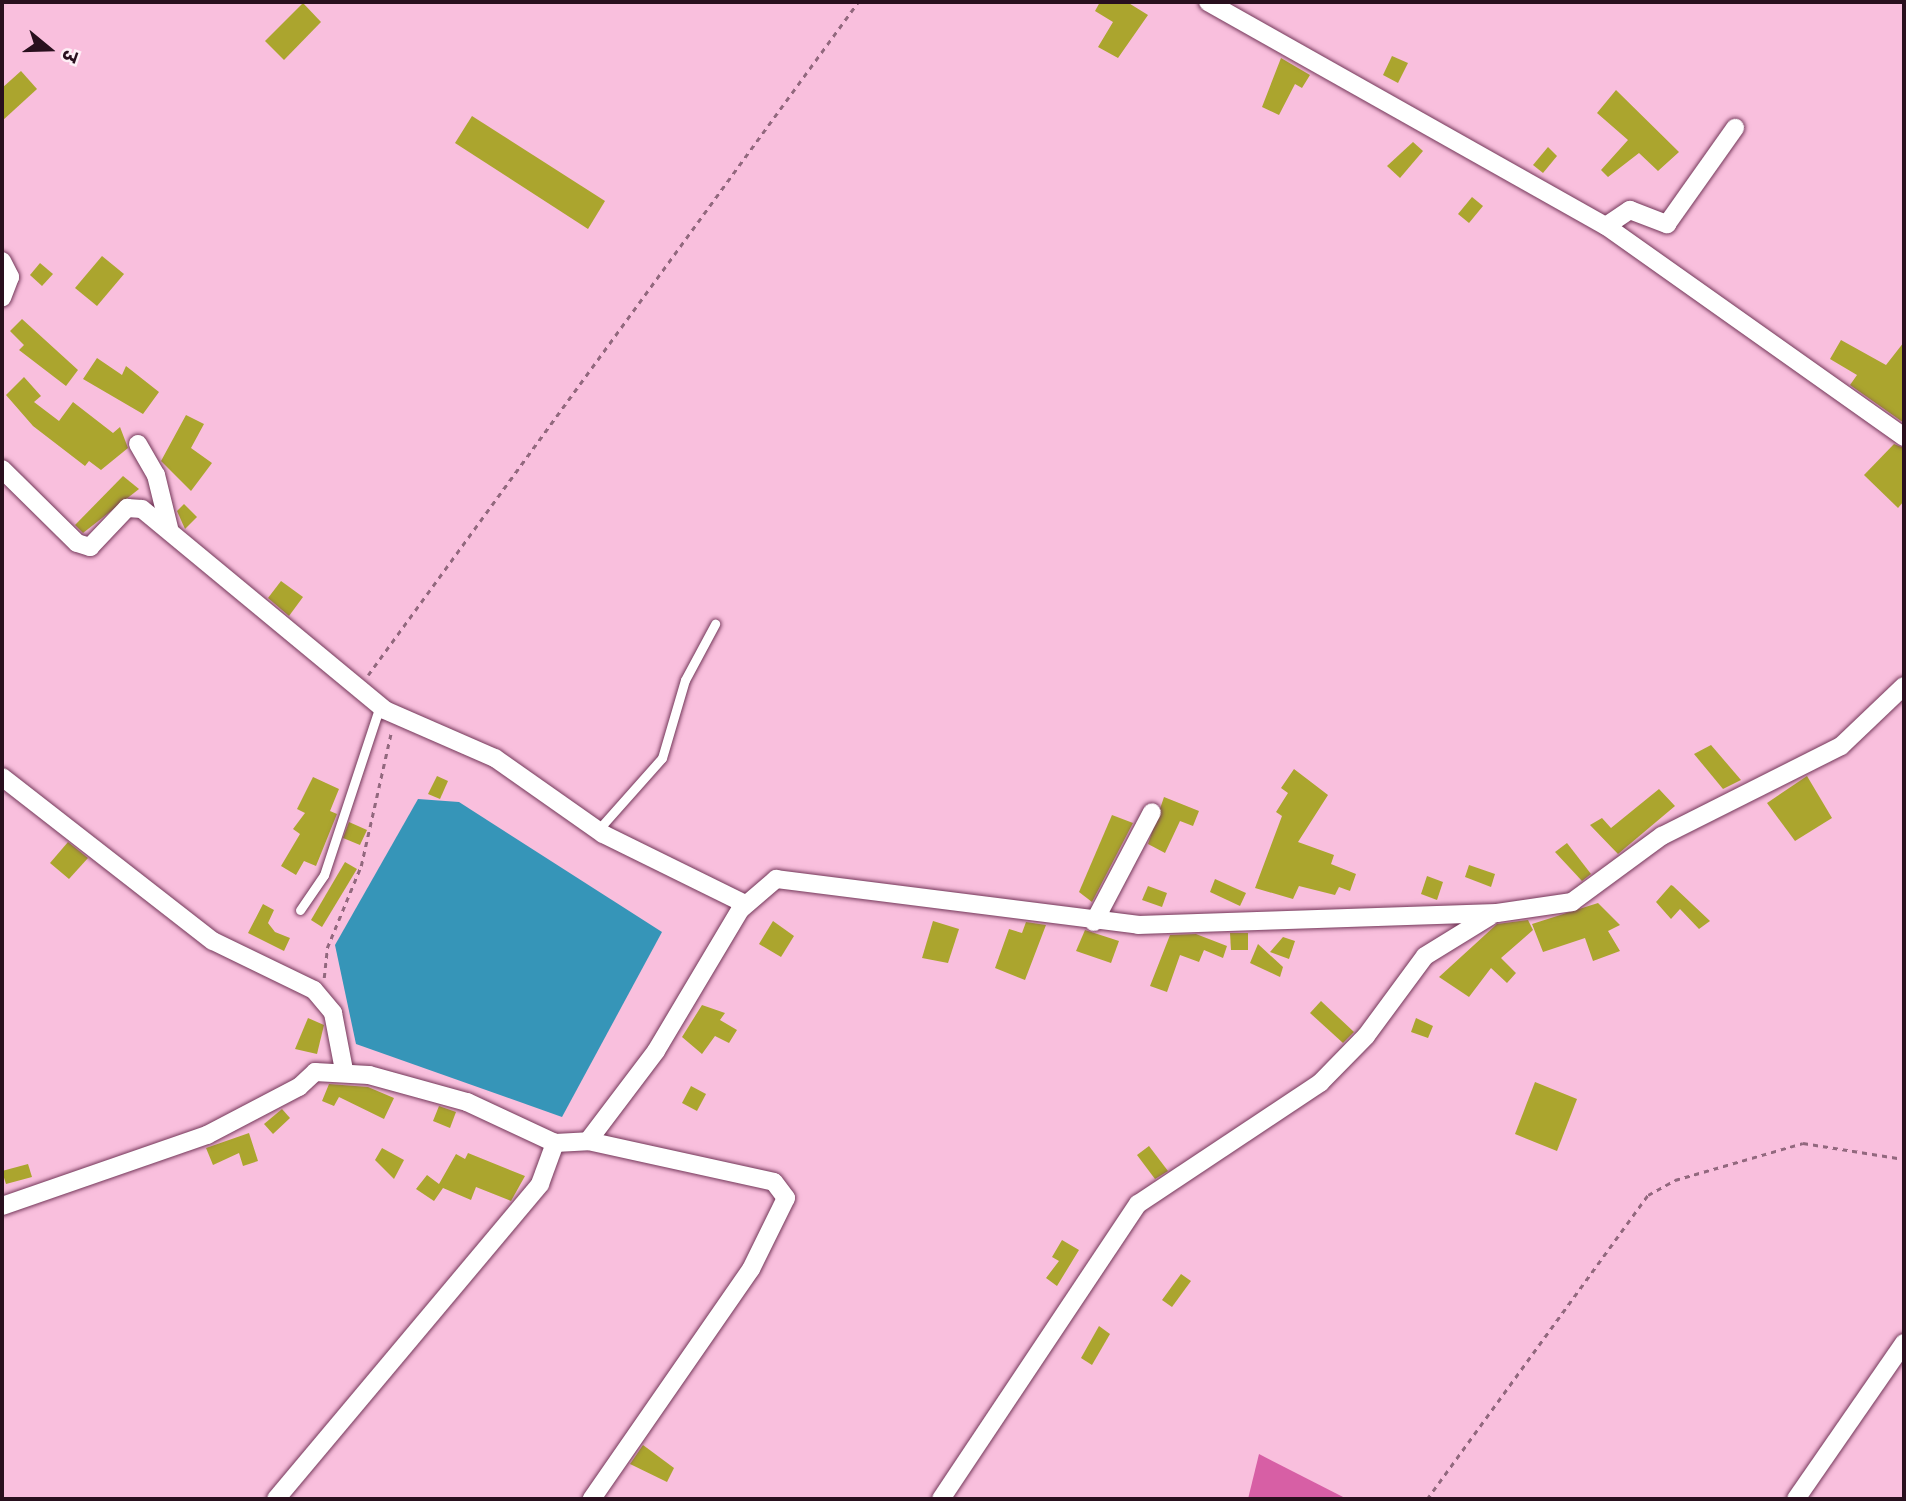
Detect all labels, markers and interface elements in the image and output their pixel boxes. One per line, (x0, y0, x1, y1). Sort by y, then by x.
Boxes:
north arrow (14, 14, 84, 84)
text: उ (55, 47, 84, 65)

